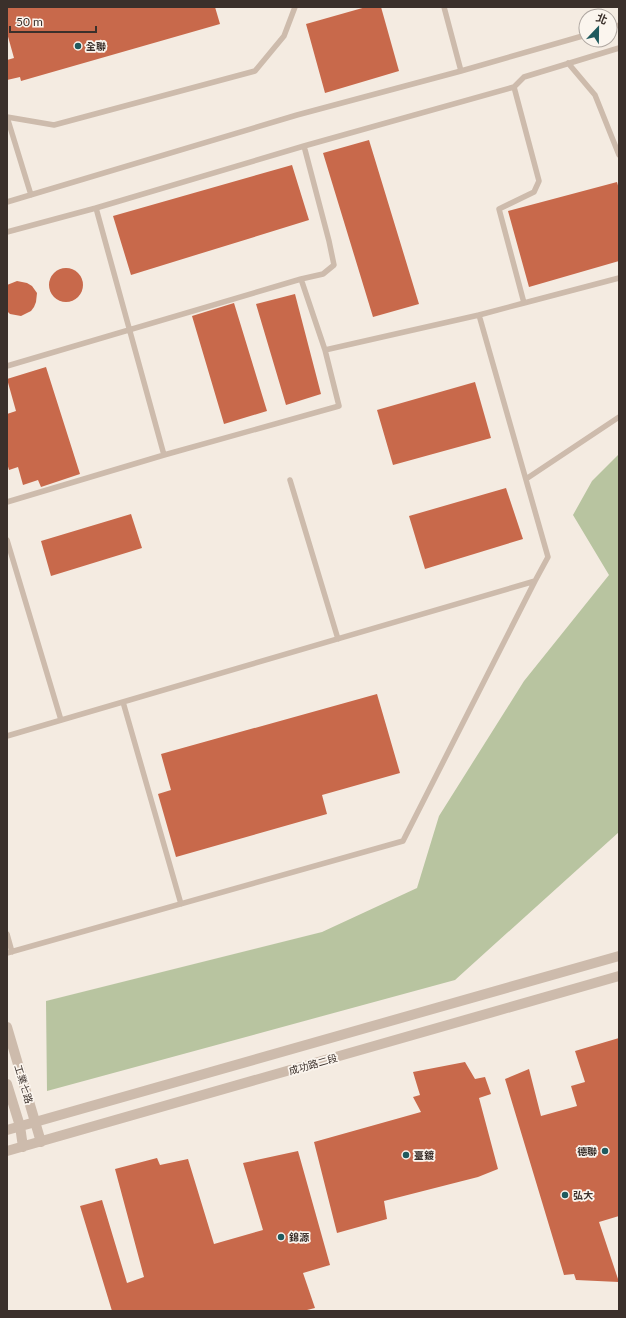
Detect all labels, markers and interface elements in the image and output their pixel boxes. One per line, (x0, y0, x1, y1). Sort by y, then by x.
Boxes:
scale bar (10, 8, 96, 34)
north arrow (578, 8, 618, 48)
text: 北 (594, 10, 609, 26)
text: 50 m (16, 14, 43, 29)
place label: 全聯 (86, 40, 106, 52)
marker: 全聯 (73, 41, 83, 51)
street label: 成功路二段 (287, 1051, 339, 1077)
street label: 工業七路 (12, 1063, 36, 1105)
place label: 德聯 (577, 1145, 597, 1157)
marker: 德聯 (600, 1146, 610, 1156)
place label: 臺鍍 (414, 1149, 434, 1161)
marker: 臺鍍 (401, 1150, 411, 1160)
place label: 弘大 (573, 1189, 593, 1201)
marker: 弘大 (560, 1190, 570, 1200)
place label: 錦源 (289, 1231, 310, 1243)
marker: 錦源 (276, 1232, 286, 1242)

